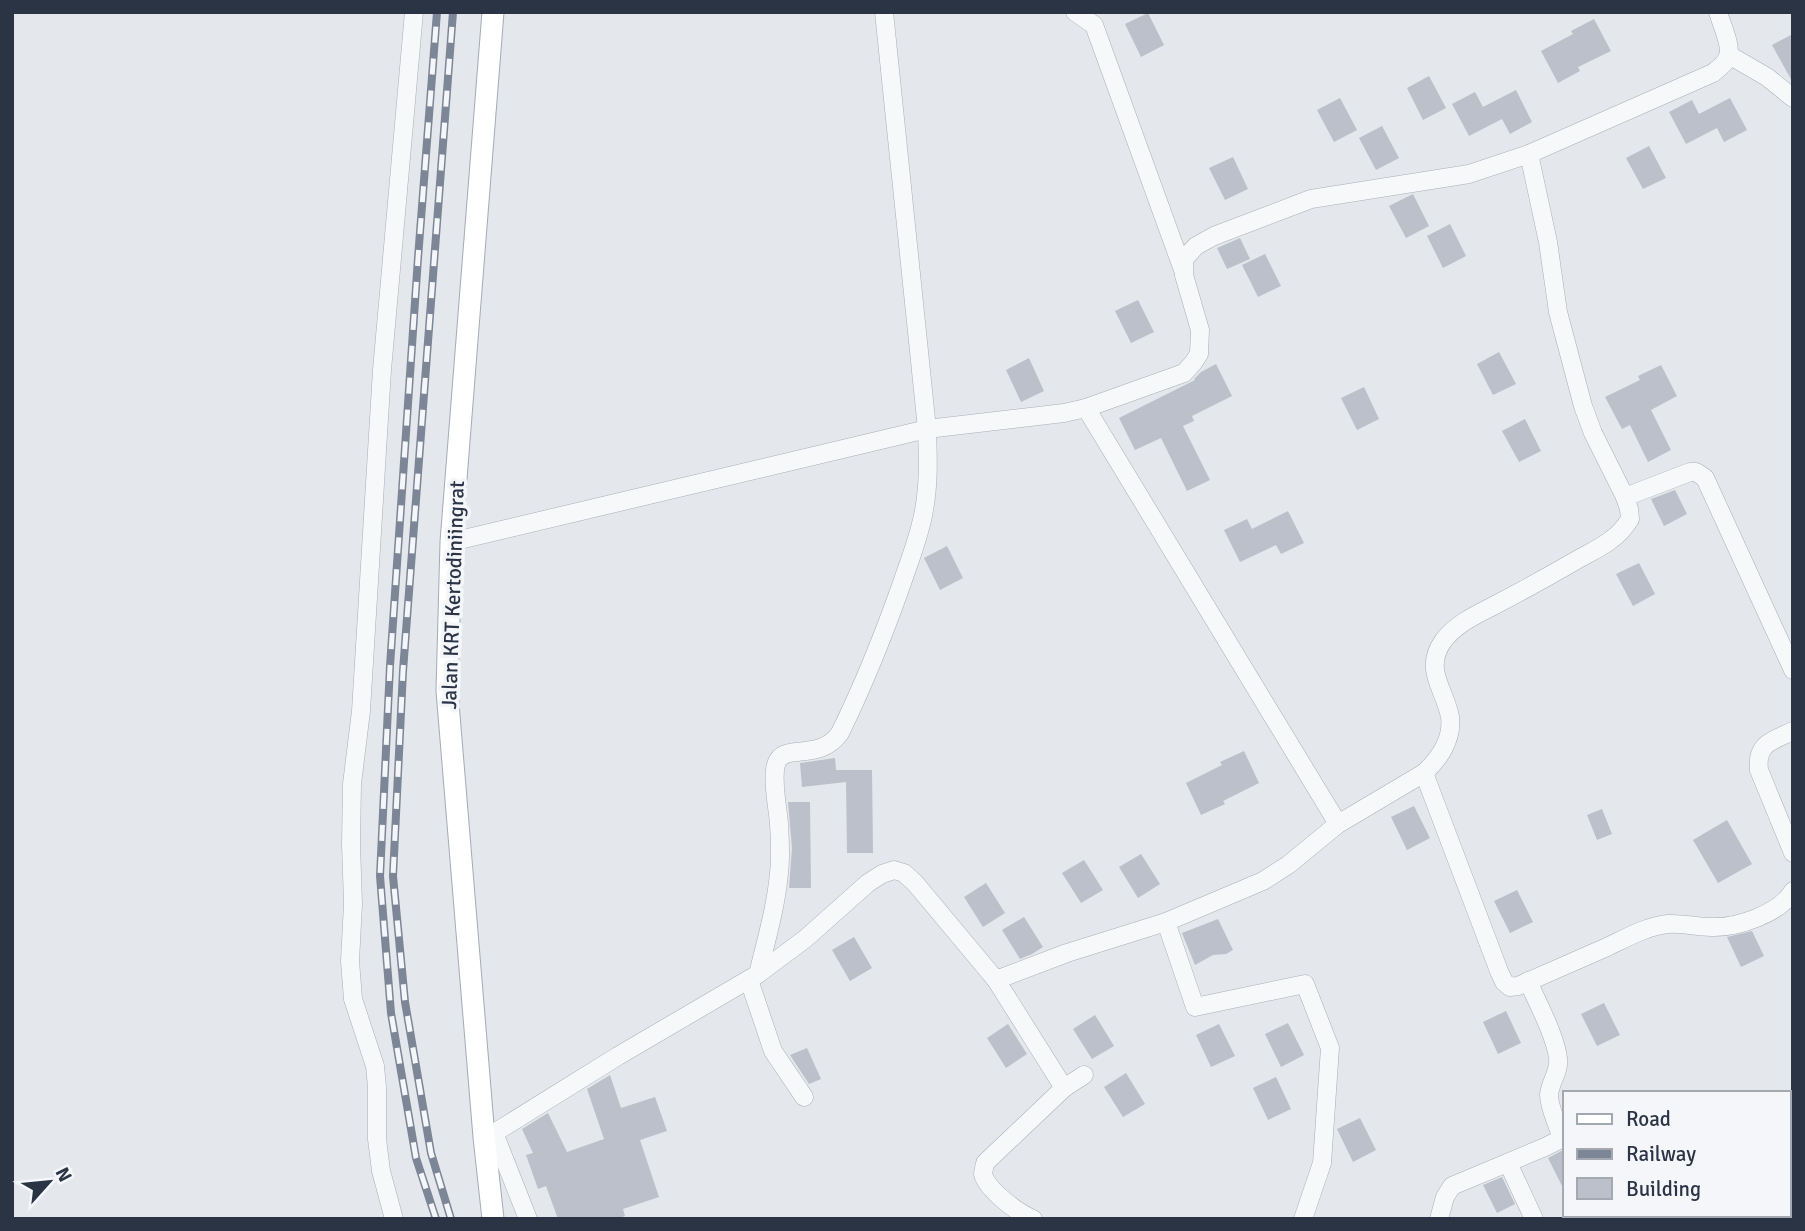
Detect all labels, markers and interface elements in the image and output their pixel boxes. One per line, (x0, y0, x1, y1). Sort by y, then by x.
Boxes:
street label: Jalan KRT Kertodiniingrat (436, 480, 470, 710)
legend (1563, 1091, 1791, 1217)
text: Road (1626, 1106, 1671, 1132)
text: Railway (1626, 1141, 1696, 1167)
north arrow (14, 1147, 84, 1217)
text: N (50, 1163, 77, 1186)
text: Building (1626, 1176, 1701, 1202)

